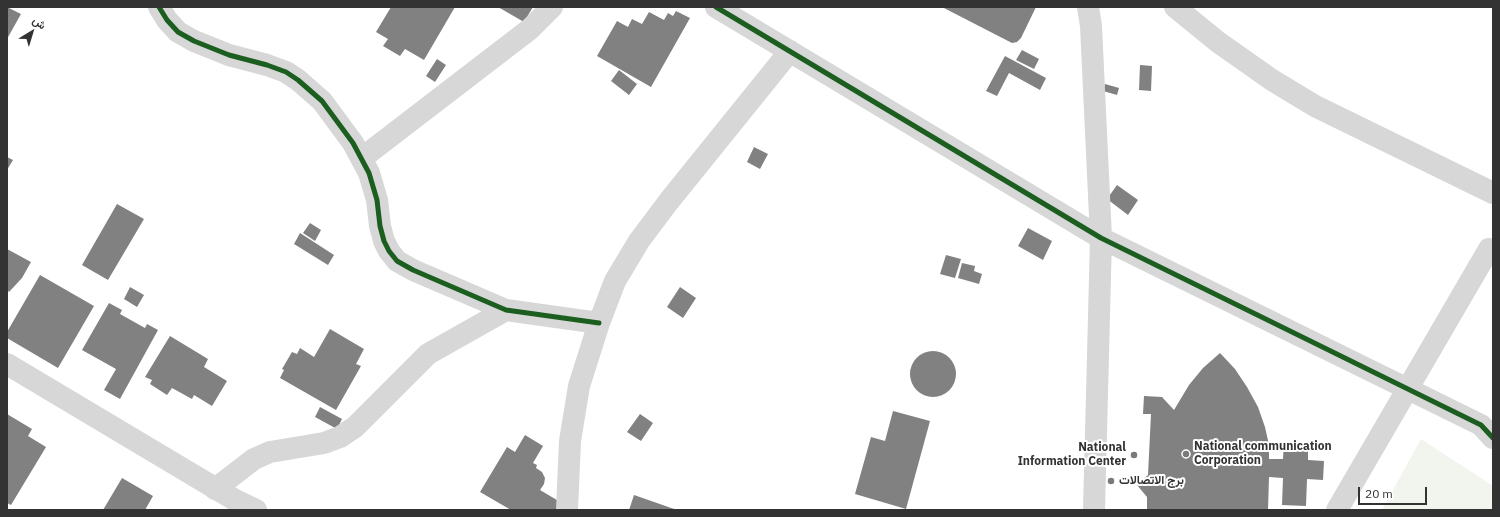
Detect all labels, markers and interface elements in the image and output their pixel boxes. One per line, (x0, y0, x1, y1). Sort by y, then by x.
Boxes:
north arrow (12, 12, 52, 52)
text: ش (30, 13, 49, 32)
place label: National communication Corporation (1194, 440, 1332, 468)
place label: National Information Center (1018, 441, 1126, 469)
marker: National communication Corporation (1181, 449, 1191, 459)
marker: National Information Center (1129, 450, 1139, 460)
place label: برج الاتصالات (1119, 474, 1184, 488)
marker: برج الاتصالات (1106, 476, 1116, 486)
scale bar (1360, 479, 1429, 505)
text: 20 m (1365, 486, 1393, 501)

